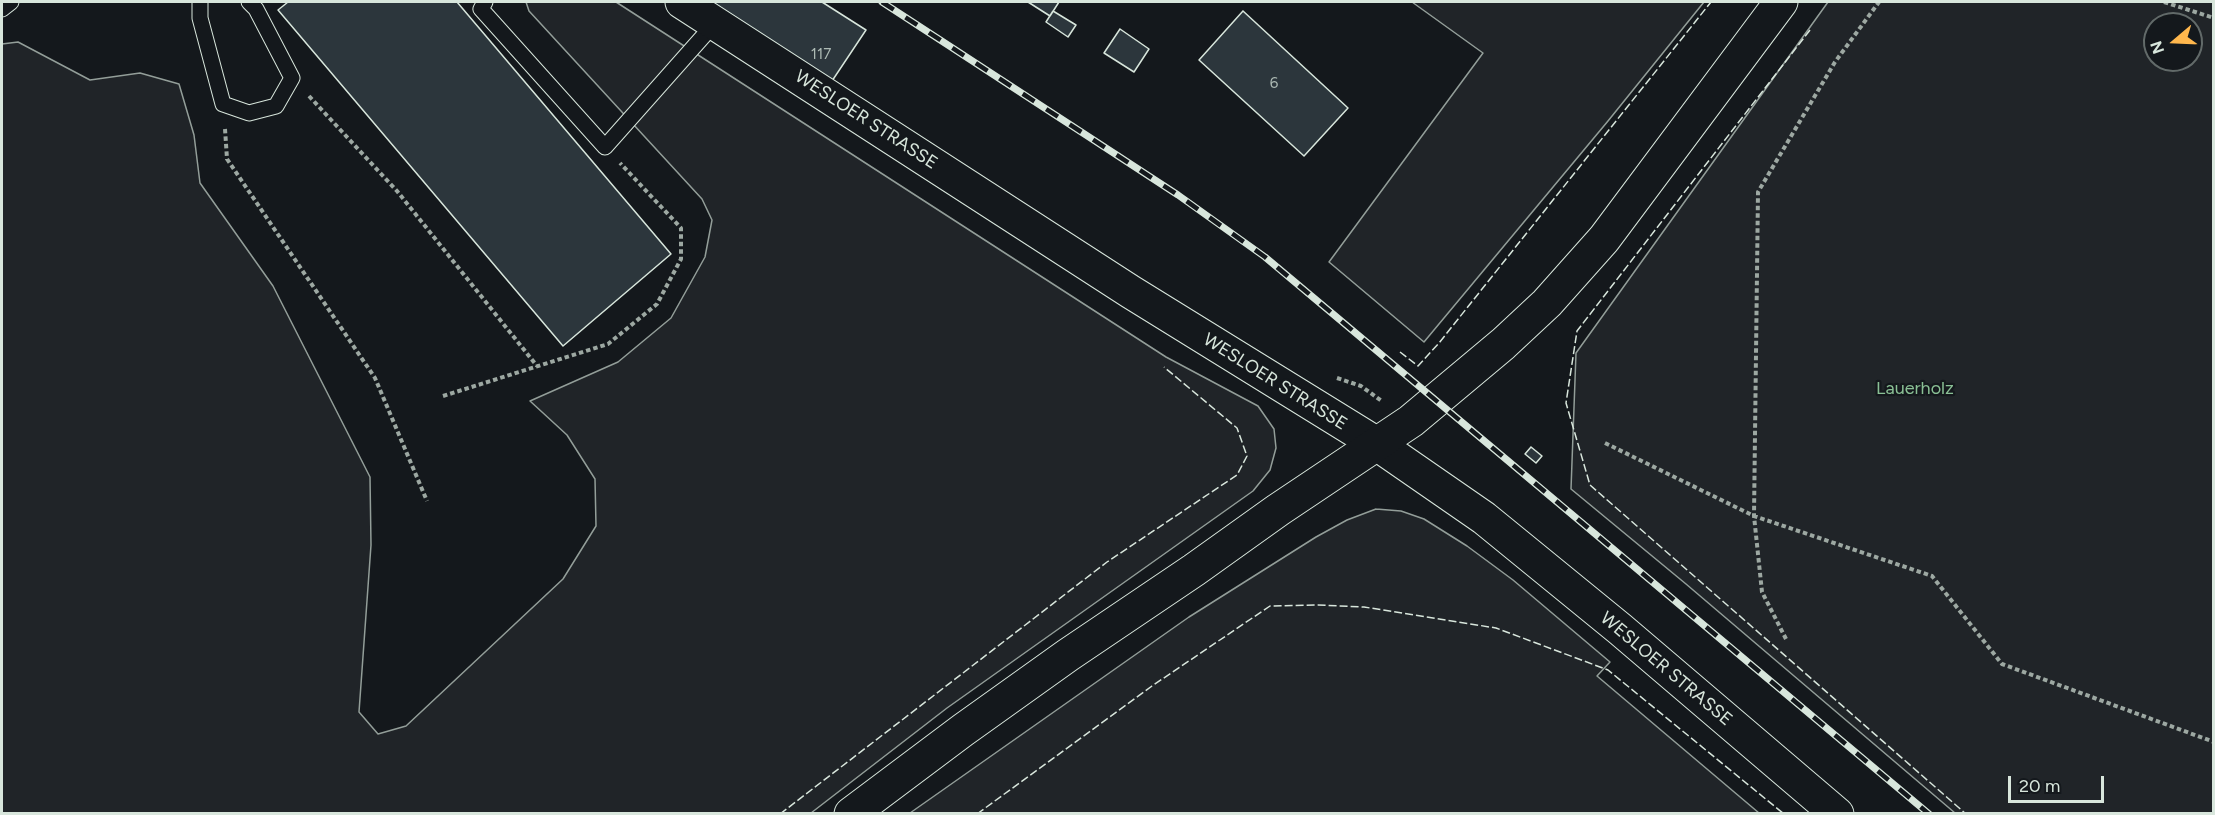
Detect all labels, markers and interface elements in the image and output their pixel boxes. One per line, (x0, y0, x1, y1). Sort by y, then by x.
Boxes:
north arrow (2143, 12, 2203, 72)
text: N (2146, 38, 2168, 56)
house number: 117 (811, 46, 831, 64)
street label: WESLOER STRASSE (791, 66, 941, 174)
house number: 6 (1270, 75, 1278, 93)
street label: WESLOER STRASSE (1199, 329, 1351, 435)
park label: Lauerholz (1876, 378, 1954, 400)
street label: WESLOER STRASSE (1596, 608, 1736, 730)
scale bar (2011, 764, 2107, 802)
text: 20 m (2019, 775, 2060, 797)

